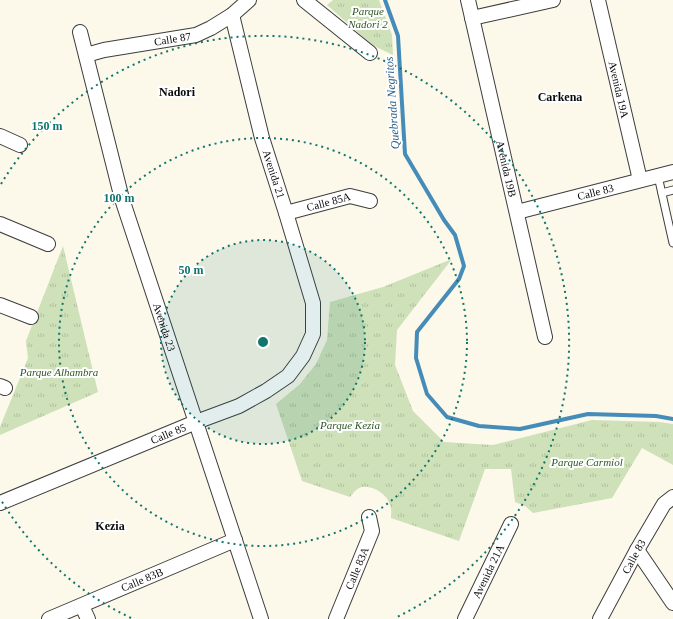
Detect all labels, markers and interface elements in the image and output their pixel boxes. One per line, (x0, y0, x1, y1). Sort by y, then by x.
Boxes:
park label: Parque Nadori 2 (347, 5, 388, 30)
street label: Calle 87 (153, 30, 192, 48)
water label: Quebrada Negritos (382, 56, 402, 150)
street label: Avenida 19A (606, 60, 631, 119)
district label: Nadori (159, 85, 196, 99)
district label: Carkena (538, 90, 582, 104)
text: 150 m (32, 119, 63, 133)
street label: Avenida 19B (494, 139, 519, 198)
street label: Avenida 21 (261, 148, 287, 200)
street label: Calle 83 (576, 181, 615, 202)
street label: Calle 85A (305, 190, 352, 213)
text: 100 m (104, 191, 135, 205)
text: 50 m (179, 263, 204, 277)
street label: Avenida 23 (151, 301, 178, 353)
centre of rings (256, 335, 270, 349)
park label: Parque Alhambra (19, 366, 99, 378)
park label: Parque Kezia (319, 419, 380, 431)
street label: Calle 85 (149, 421, 188, 446)
park label: Parque Carmiol (550, 456, 623, 468)
district label: Kezia (95, 519, 125, 533)
street label: Calle 83 (620, 537, 648, 576)
street label: Avenida 21A (470, 542, 506, 600)
street label: Calle 83A (343, 545, 371, 591)
street label: Calle 83B (119, 565, 165, 594)

